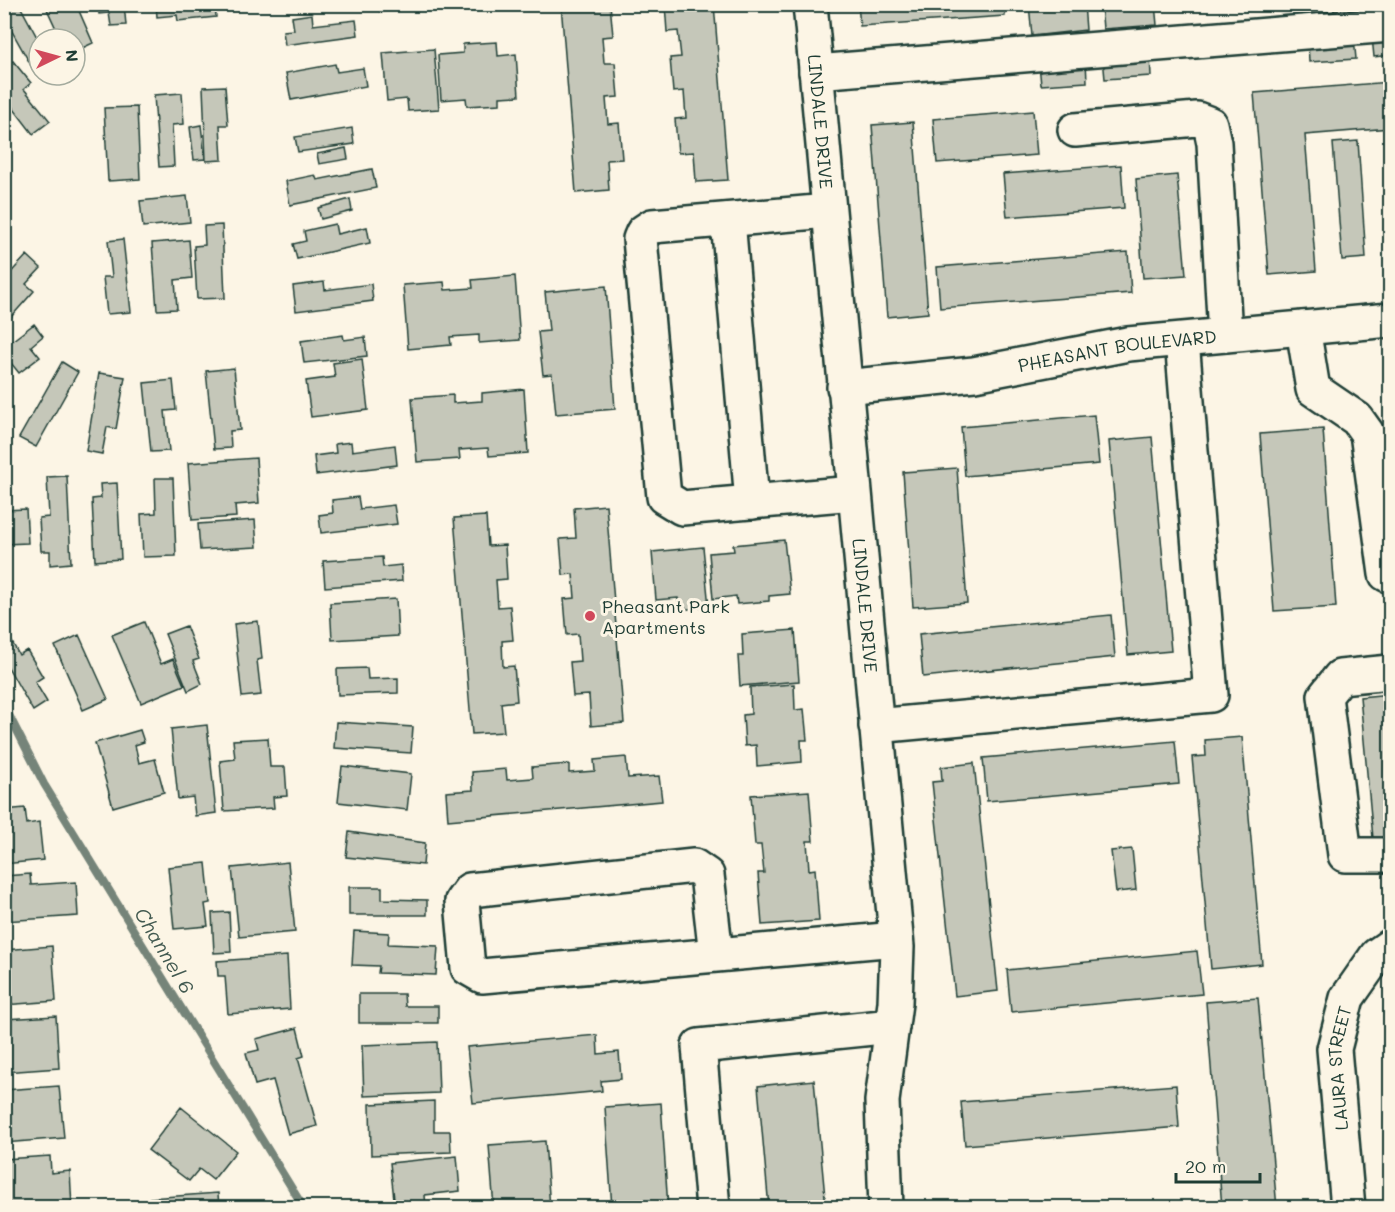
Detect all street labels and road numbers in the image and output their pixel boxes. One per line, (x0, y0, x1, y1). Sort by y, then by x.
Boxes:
street label: LINDALE DRIVE (803, 53, 839, 190)
street label: PHEASANT BOULEVARD (1016, 324, 1218, 377)
street label: LINDALE DRIVE (847, 537, 884, 674)
street label: LAURA STREET (1322, 1003, 1357, 1131)

